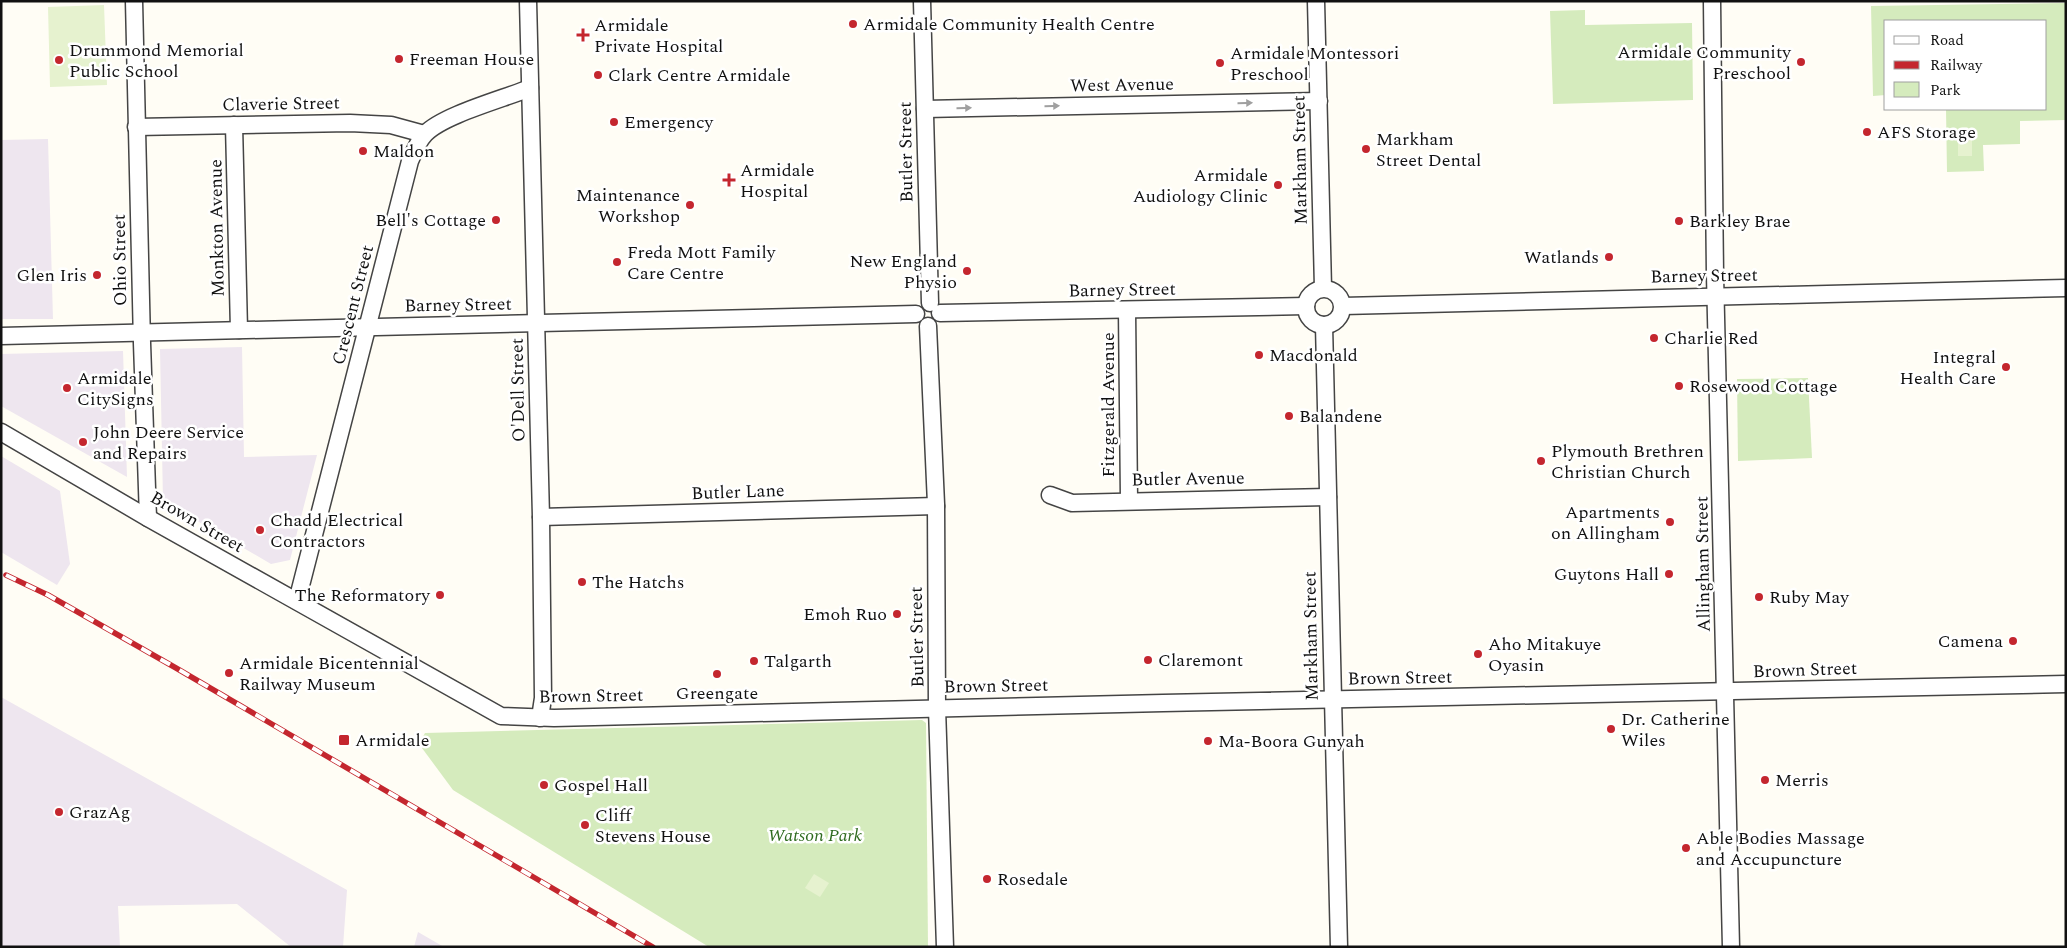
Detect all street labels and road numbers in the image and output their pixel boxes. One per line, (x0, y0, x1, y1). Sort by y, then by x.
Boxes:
street label: West Avenue (1070, 71, 1174, 99)
street label: Claverie Street (222, 89, 340, 119)
street label: Markham Street (1285, 95, 1315, 225)
street label: Butler Street (892, 101, 920, 203)
street label: Monkton Avenue (202, 159, 232, 297)
street label: Ohio Street (106, 214, 134, 306)
street label: Crescent Street (325, 242, 381, 368)
street label: Barney Street (1650, 262, 1758, 290)
street label: Barney Street (1068, 276, 1176, 304)
street label: Barney Street (404, 291, 512, 319)
street label: Fitzgerald Avenue (1095, 332, 1122, 478)
street label: O'Dell Street (504, 338, 532, 442)
street label: Butler Avenue (1131, 465, 1245, 493)
street label: Butler Lane (691, 477, 785, 507)
street label: Brown Street (145, 484, 249, 560)
street label: Allingham Street (1688, 496, 1718, 632)
street label: Markham Street (1296, 571, 1326, 701)
street label: Butler Street (903, 586, 931, 688)
street label: Brown Street (1752, 655, 1858, 685)
street label: Brown Street (1348, 664, 1452, 692)
street label: Brown Street (944, 672, 1048, 700)
street label: Brown Street (539, 682, 643, 710)

